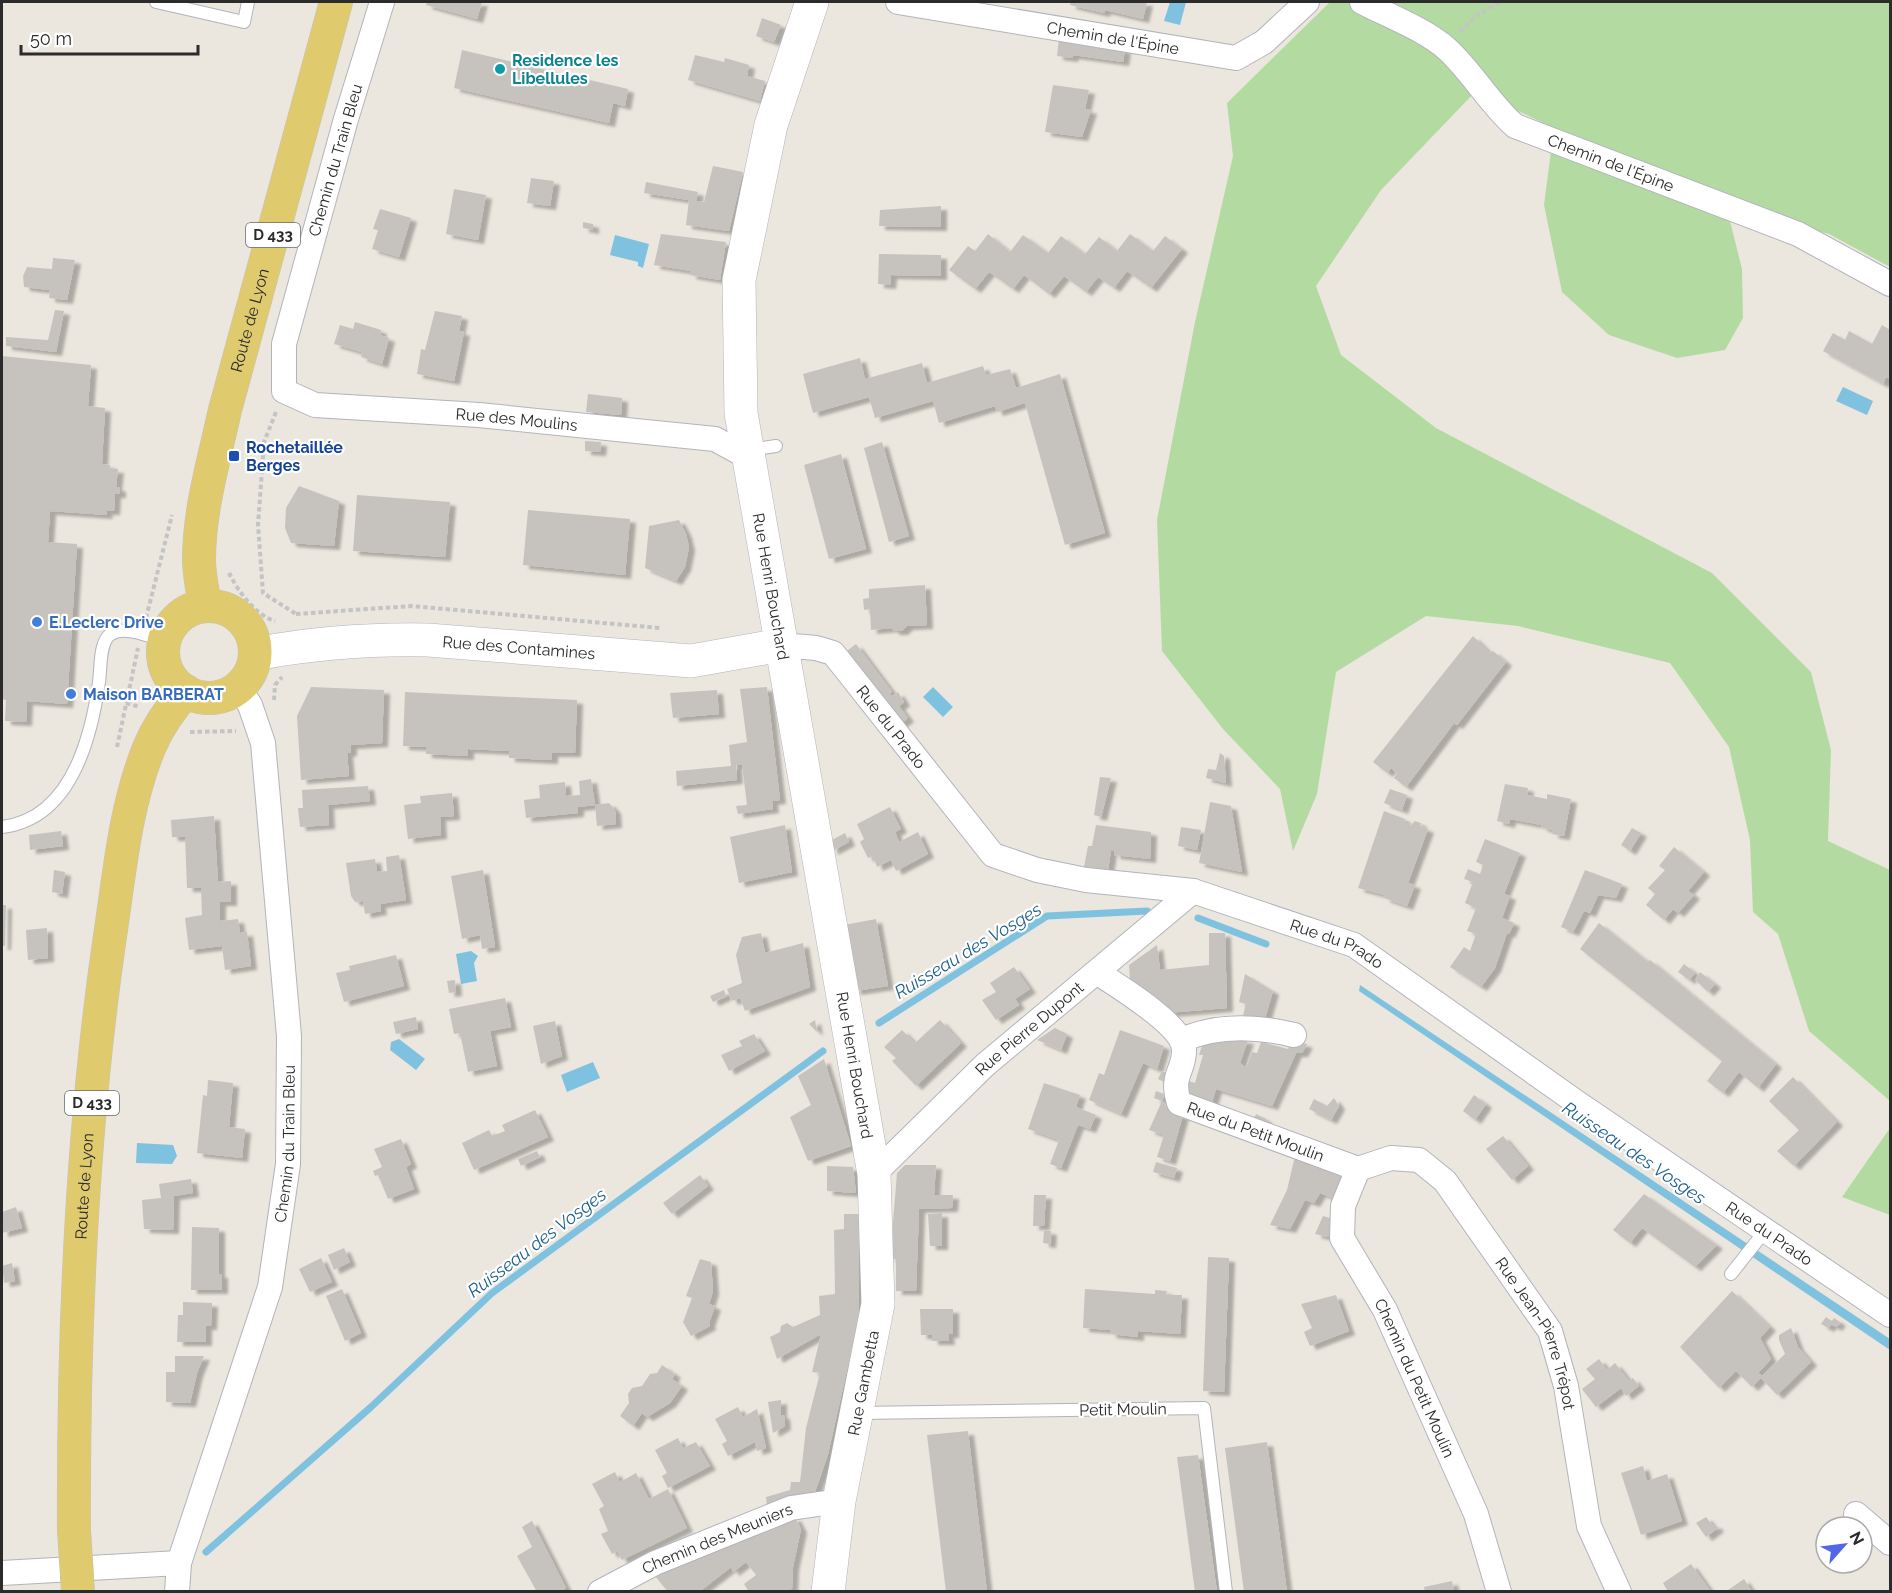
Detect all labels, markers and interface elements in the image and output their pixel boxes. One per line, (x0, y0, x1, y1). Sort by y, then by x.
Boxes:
scale bar (21, 18, 198, 56)
street label: Chemin de l'Épine (1045, 18, 1181, 58)
text: 50 m (30, 28, 72, 49)
place label: Residence les Libellules (512, 51, 619, 88)
marker: Residence les Libellules (493, 62, 507, 76)
street label: Chemin du Train Bleu (305, 82, 366, 239)
street label: Chemin de l'Épine (1545, 130, 1677, 196)
road number: D 433 (246, 223, 300, 247)
street label: Route de Lyon (227, 266, 273, 374)
street label: Rue des Moulins (455, 405, 579, 435)
place label: Rochetaillée Berges (246, 438, 343, 475)
marker: Rochetaillée Berges (227, 449, 241, 463)
street label: Rue Henri Bouchard (749, 512, 793, 662)
place label: E.Leclerc Drive (49, 613, 164, 632)
marker: E.Leclerc Drive (30, 615, 44, 629)
street label: Rue des Contamines (442, 632, 596, 663)
street label: Rue du Prado (852, 682, 930, 772)
place label: Maison BARBERAT (83, 685, 224, 704)
marker: Maison BARBERAT (64, 687, 78, 701)
water label: Ruisseau des Vosges (890, 898, 1046, 1003)
street label: Rue du Prado (1288, 915, 1387, 973)
street label: Rue Pierre Dupont (971, 977, 1088, 1079)
street label: Rue Henri Bouchard (832, 990, 877, 1140)
street label: Chemin du Train Bleu (271, 1065, 299, 1224)
road number: D 433 (65, 1091, 119, 1115)
water label: Ruisseau des Vosges (1559, 1097, 1710, 1209)
street label: Rue du Petit Moulin (1184, 1098, 1327, 1166)
street label: Route de Lyon (71, 1132, 98, 1240)
water label: Ruisseau des Vosges (463, 1183, 611, 1302)
street label: Rue du Prado (1722, 1197, 1816, 1270)
street label: Rue Jean-Pierre Trépot (1491, 1254, 1579, 1412)
street label: Chemin du Petit Moulin (1370, 1295, 1459, 1461)
street label: Rue Gambetta (844, 1329, 883, 1437)
street label: Petit Moulin (1079, 1399, 1167, 1420)
street label: Chemin des Meuniers (639, 1499, 796, 1578)
north arrow (1814, 1515, 1874, 1575)
text: N (1846, 1528, 1868, 1548)

